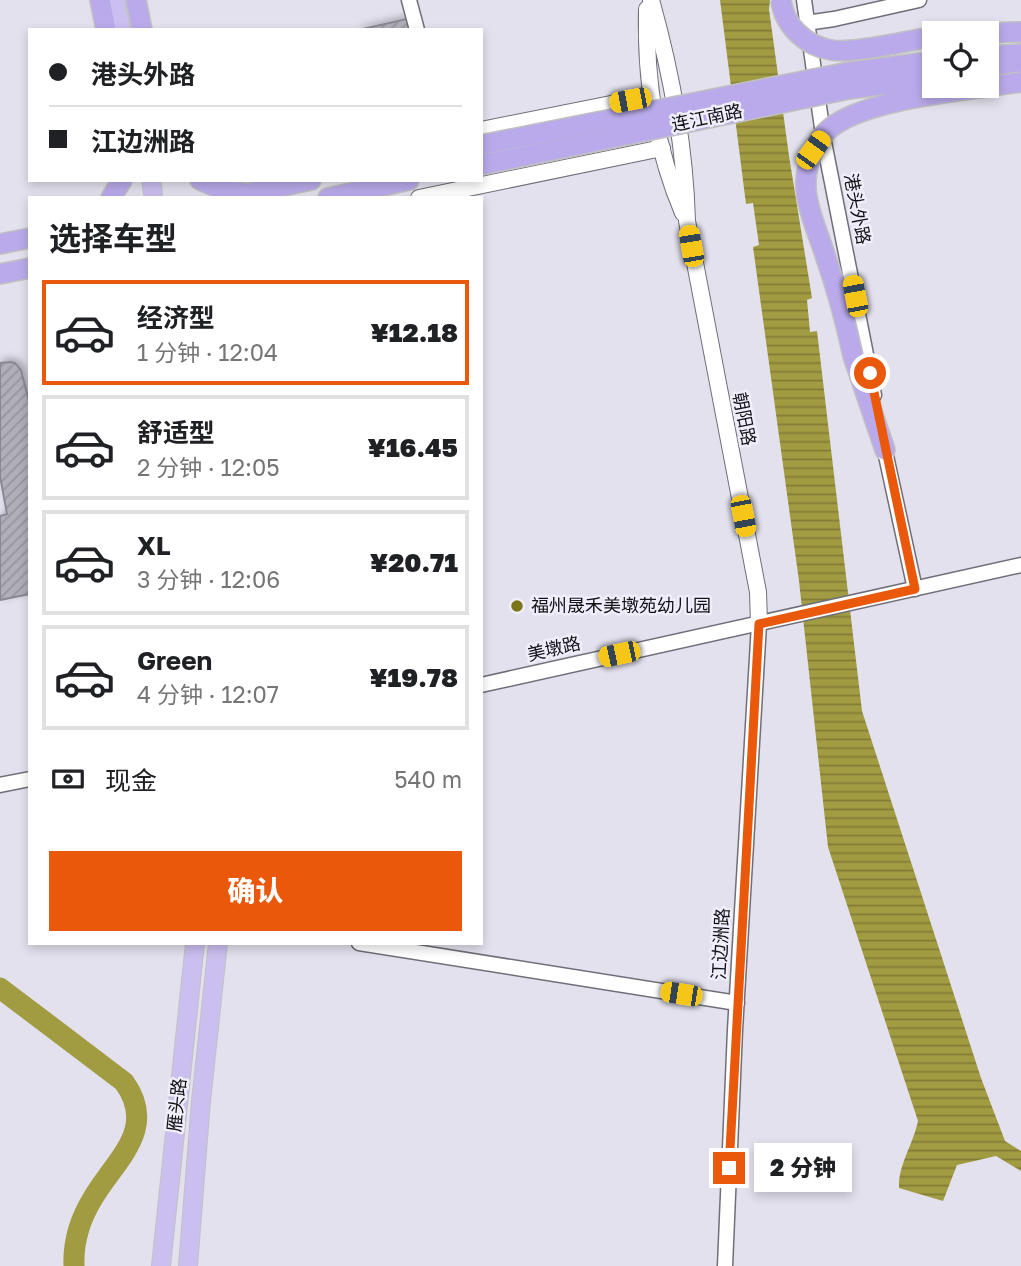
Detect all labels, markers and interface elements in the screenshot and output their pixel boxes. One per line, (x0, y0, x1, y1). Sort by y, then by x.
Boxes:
map controls (922, 21, 999, 98)
button: locate (922, 21, 999, 98)
text: 港头外路 (91, 59, 195, 90)
car (608, 86, 653, 114)
street label: 连江南路 (669, 99, 744, 135)
text: 江边洲路 (91, 126, 195, 157)
car (793, 127, 834, 173)
street label: 港头外路 (840, 171, 876, 246)
text: 选择车型 (49, 219, 177, 257)
car (678, 223, 705, 269)
car (841, 273, 870, 319)
icon: car (53, 301, 116, 364)
text: 经济型 (137, 302, 215, 333)
text: ¥12.18 (370, 317, 458, 348)
text: 1 分钟 · 12:04 (137, 338, 278, 366)
route start (854, 357, 886, 389)
street label: 朝阳路 (729, 390, 761, 447)
icon: car (53, 416, 116, 479)
text: 舒适型 (137, 417, 215, 448)
text: ¥16.45 (368, 432, 458, 463)
text: 2 分钟 · 12:05 (137, 453, 280, 481)
car (729, 493, 758, 539)
text: XL (137, 530, 171, 561)
icon: car (53, 531, 116, 594)
text: ¥20.71 (370, 547, 458, 578)
text: 3 分钟 · 12:06 (137, 565, 280, 593)
place label: 福州晟禾美墩苑幼儿园 (531, 594, 711, 616)
marker: 福州晟禾美墩苑幼儿园 (509, 598, 525, 614)
street label: 美墩路 (525, 631, 583, 665)
car (597, 639, 642, 669)
text: Green (137, 645, 212, 676)
icon: car (53, 646, 116, 709)
text: ¥19.78 (369, 662, 458, 693)
text: 4 分钟 · 12:07 (137, 680, 279, 708)
icon: cash (49, 760, 87, 798)
text: 现金 (105, 765, 157, 796)
text: 540 m (394, 765, 462, 793)
button: 确认 (49, 851, 462, 931)
street label: 江边洲路 (707, 907, 733, 980)
car (659, 980, 704, 1008)
street label: 雁头路 (162, 1077, 190, 1133)
callout: 2 分钟 (754, 1144, 852, 1192)
route end (713, 1152, 745, 1184)
text: 2 分钟 (770, 1153, 836, 1181)

